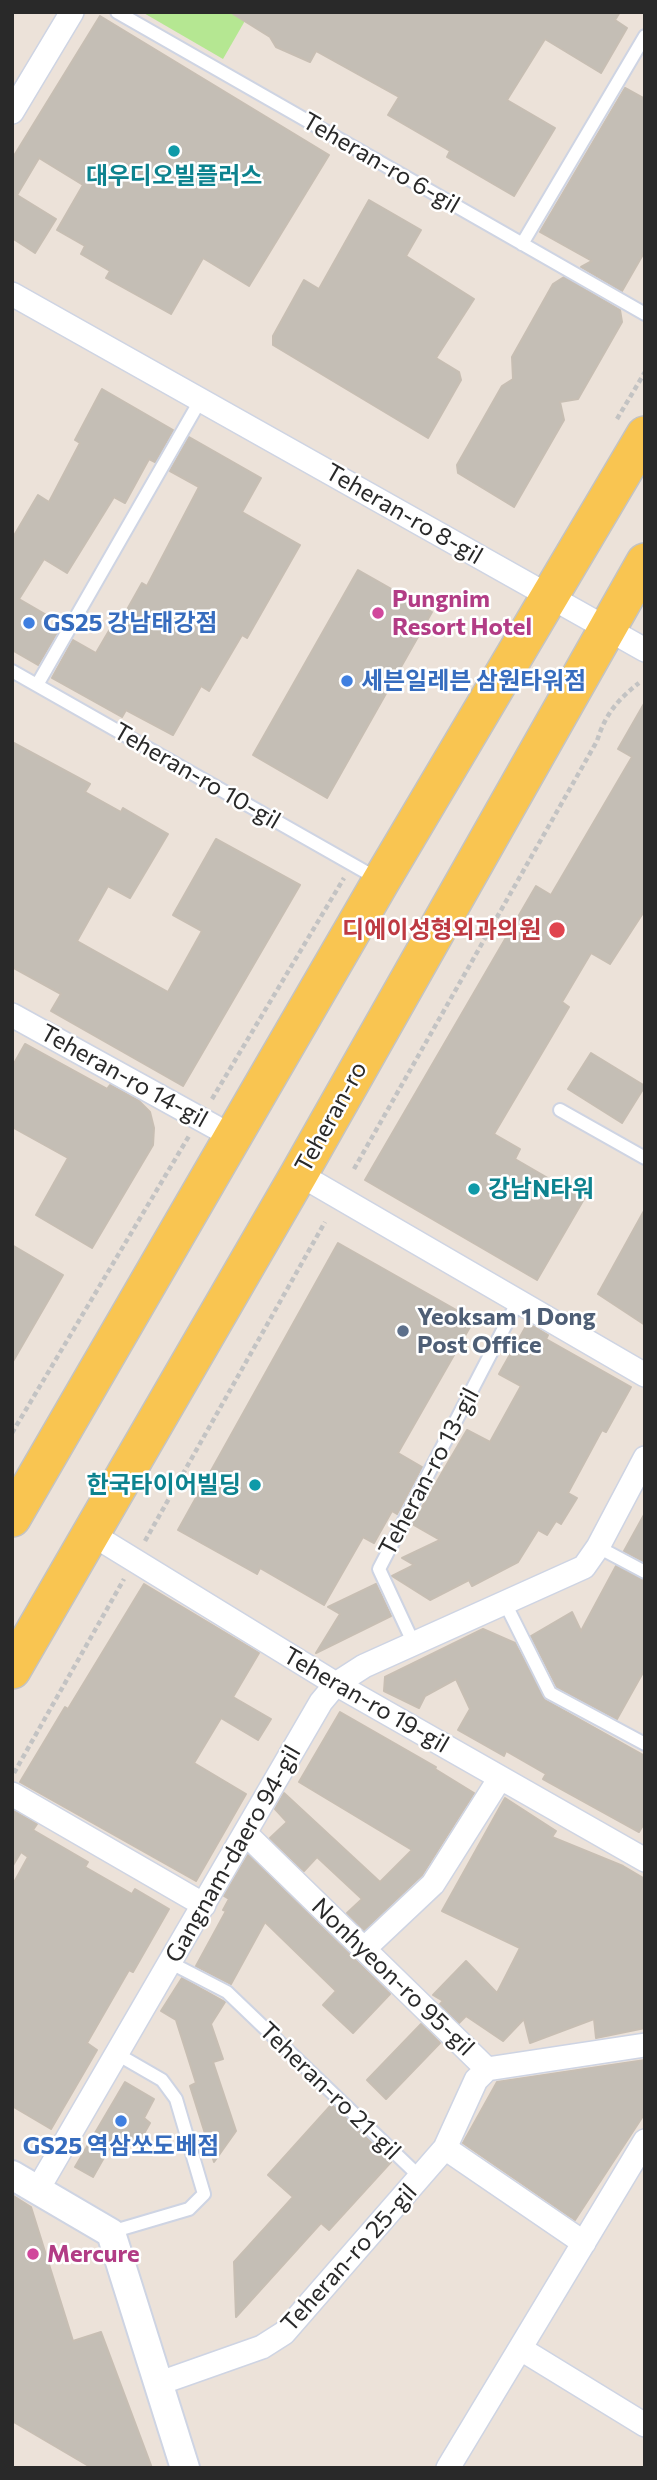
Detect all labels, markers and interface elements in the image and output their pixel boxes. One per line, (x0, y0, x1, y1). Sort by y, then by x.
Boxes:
street label: Teheran-ro 6-gil (297, 106, 465, 220)
marker: 대우디오빌플러스 (166, 143, 182, 159)
place label: 대우디오빌플러스 (86, 162, 262, 190)
street label: Teheran-ro 8-gil (320, 457, 488, 571)
place label: Pungnim Resort Hotel (392, 585, 532, 641)
marker: Pungnim Resort Hotel (370, 605, 386, 621)
place label: GS25 강남태강점 (43, 609, 218, 637)
marker: GS25 강남태강점 (21, 615, 37, 631)
place label: 세븐일레븐 삼원타워점 (361, 667, 586, 695)
marker: 세븐일레븐 삼원타워점 (339, 673, 355, 689)
street label: Teheran-ro 10-gil (108, 717, 286, 835)
place label: 디에이성형외과의원 (342, 916, 541, 944)
marker: 디에이성형외과의원 (547, 920, 567, 940)
street label: Teheran-ro 14-gil (35, 1018, 213, 1134)
street label: Teheran-ro (289, 1057, 373, 1177)
place label: 강남N타워 (488, 1175, 594, 1203)
marker: 강남N타워 (466, 1181, 482, 1197)
place label: Yeoksam 1 Dong Post Office (417, 1303, 596, 1359)
marker: Yeoksam 1 Dong Post Office (395, 1323, 411, 1339)
street label: Teheran-ro 13-gil (373, 1383, 485, 1561)
place label: 한국타이어빌딩 (86, 1471, 241, 1499)
marker: 한국타이어빌딩 (247, 1477, 263, 1493)
street label: Teheran-ro 19-gil (278, 1641, 454, 1759)
street label: Gangnam-daero 94-gil (159, 1740, 307, 1968)
street label: Nonhyeon-ro 95-gil (306, 1892, 480, 2062)
street label: Teheran-ro 21-gil (253, 2016, 407, 2166)
marker: GS25 역삼쏘도베점 (113, 2113, 129, 2129)
place label: GS25 역삼쏘도베점 (23, 2132, 219, 2160)
street label: Teheran-ro 25-gil (275, 2178, 423, 2338)
place label: Mercure (47, 2240, 140, 2268)
marker: Mercure (25, 2246, 41, 2262)

